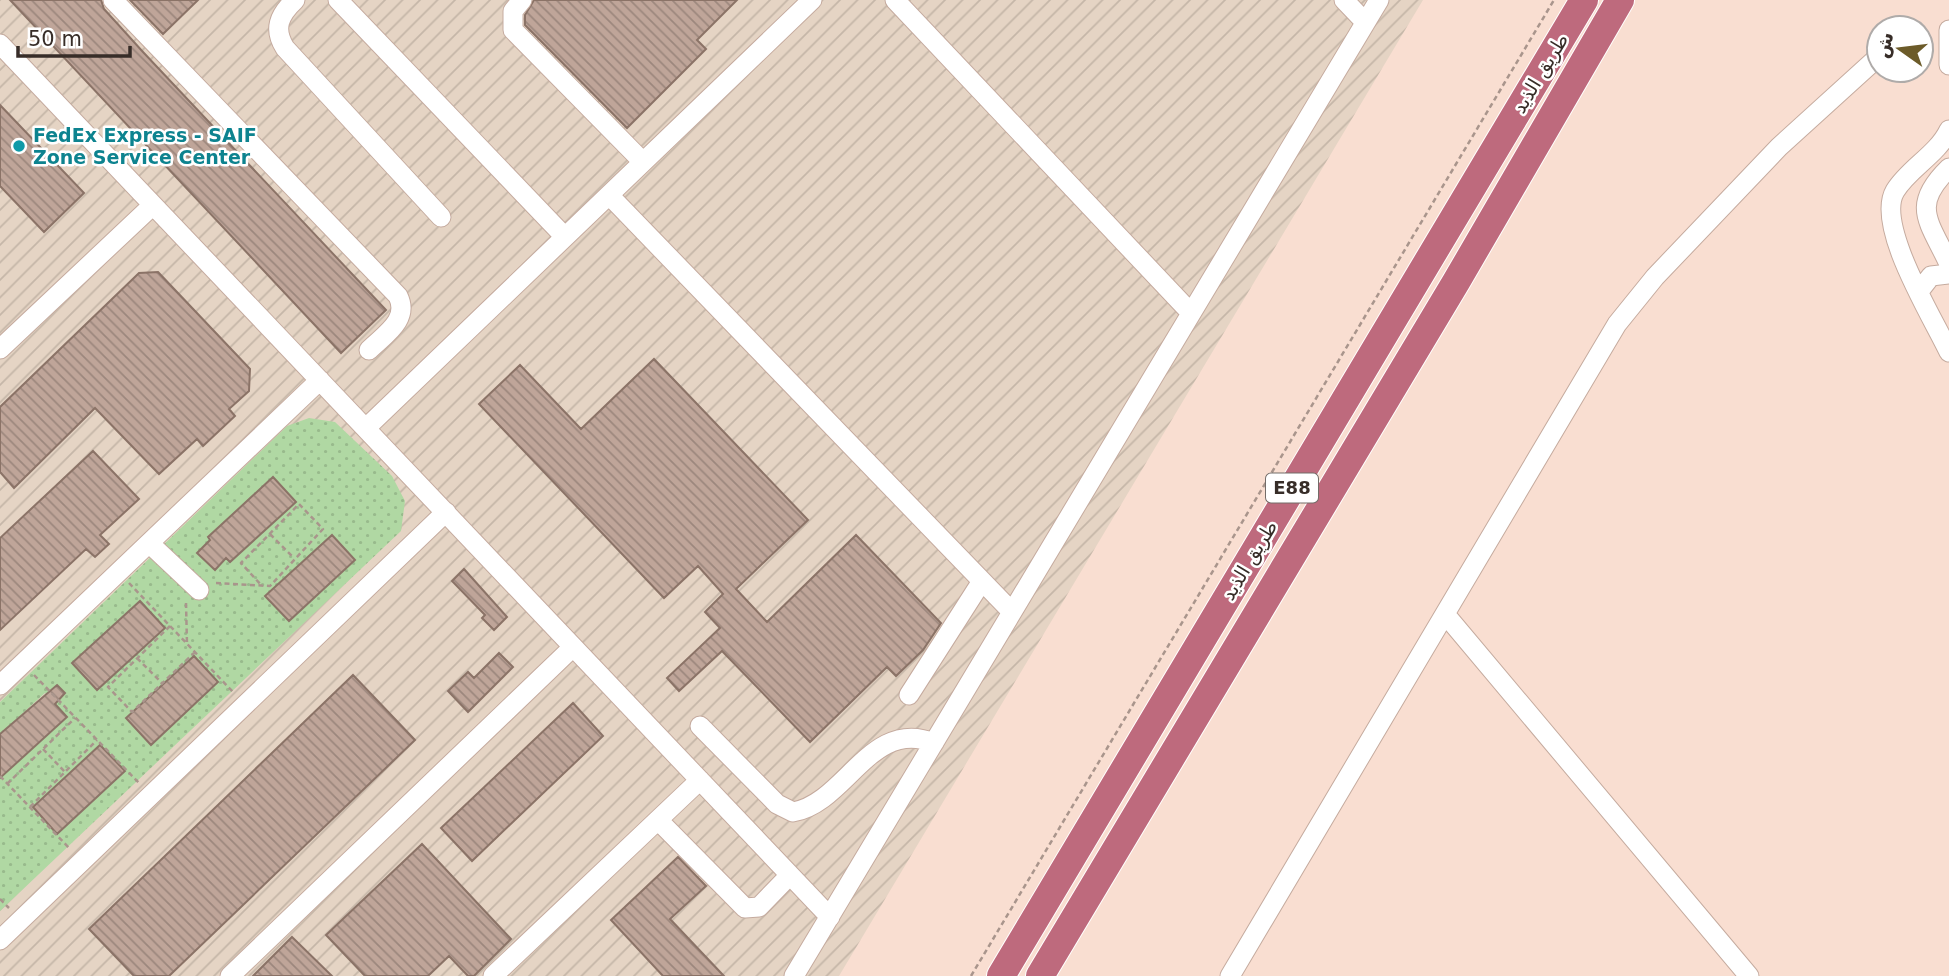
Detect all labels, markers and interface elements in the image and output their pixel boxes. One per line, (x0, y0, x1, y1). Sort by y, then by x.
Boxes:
scale bar (18, 14, 130, 58)
north arrow (1865, 14, 1935, 84)
text: 50 m (28, 27, 82, 51)
street label: طريق الذيد (1508, 29, 1573, 117)
text: ش (1870, 30, 1898, 61)
place label: FedEx Express - SAIF Zone Service Center (33, 124, 257, 168)
marker: FedEx Express - SAIF Zone Service Center (11, 138, 27, 154)
road number: E88 (1266, 474, 1318, 502)
street label: طريق الذيد (1217, 516, 1282, 604)

